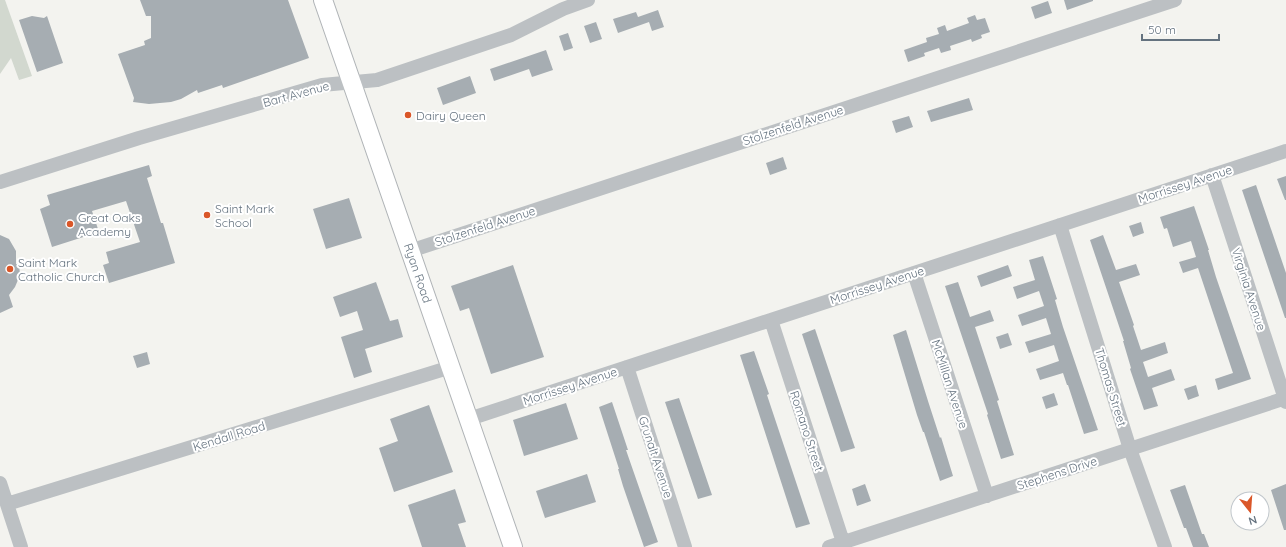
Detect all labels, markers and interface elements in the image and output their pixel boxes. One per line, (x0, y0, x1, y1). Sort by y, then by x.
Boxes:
scale bar (1142, 16, 1219, 42)
text: 50 m (1148, 22, 1176, 37)
street label: Bart Avenue (261, 78, 331, 110)
street label: Stolzenfeld Avenue (741, 102, 845, 148)
place label: Dairy Queen (416, 108, 486, 123)
marker: Dairy Queen (403, 110, 413, 120)
street label: Morrissey Avenue (1136, 162, 1234, 206)
place label: Saint Mark School (215, 201, 274, 230)
street label: Stolzenfeld Avenue (433, 203, 537, 249)
place label: Great Oaks Academy (78, 210, 141, 239)
marker: Saint Mark School (202, 210, 212, 220)
marker: Great Oaks Academy (65, 219, 75, 229)
street label: Ryan Road (401, 241, 435, 305)
street label: Virginia Avenue (1229, 246, 1270, 332)
place label: Saint Mark Catholic Church (18, 255, 105, 284)
street label: Morrissey Avenue (828, 263, 926, 307)
marker: Saint Mark Catholic Church (5, 264, 15, 274)
street label: McMillan Avenue (929, 338, 972, 431)
street label: Thomas Street (1092, 346, 1130, 428)
street label: Morrissey Avenue (521, 364, 619, 408)
street label: Romano Street (787, 389, 827, 473)
street label: Grunalt Avenue (636, 414, 676, 500)
street label: Kendall Road (191, 418, 267, 454)
street label: Stephens Drive (1015, 453, 1099, 493)
north arrow (1230, 491, 1270, 531)
text: N (1247, 513, 1259, 528)

